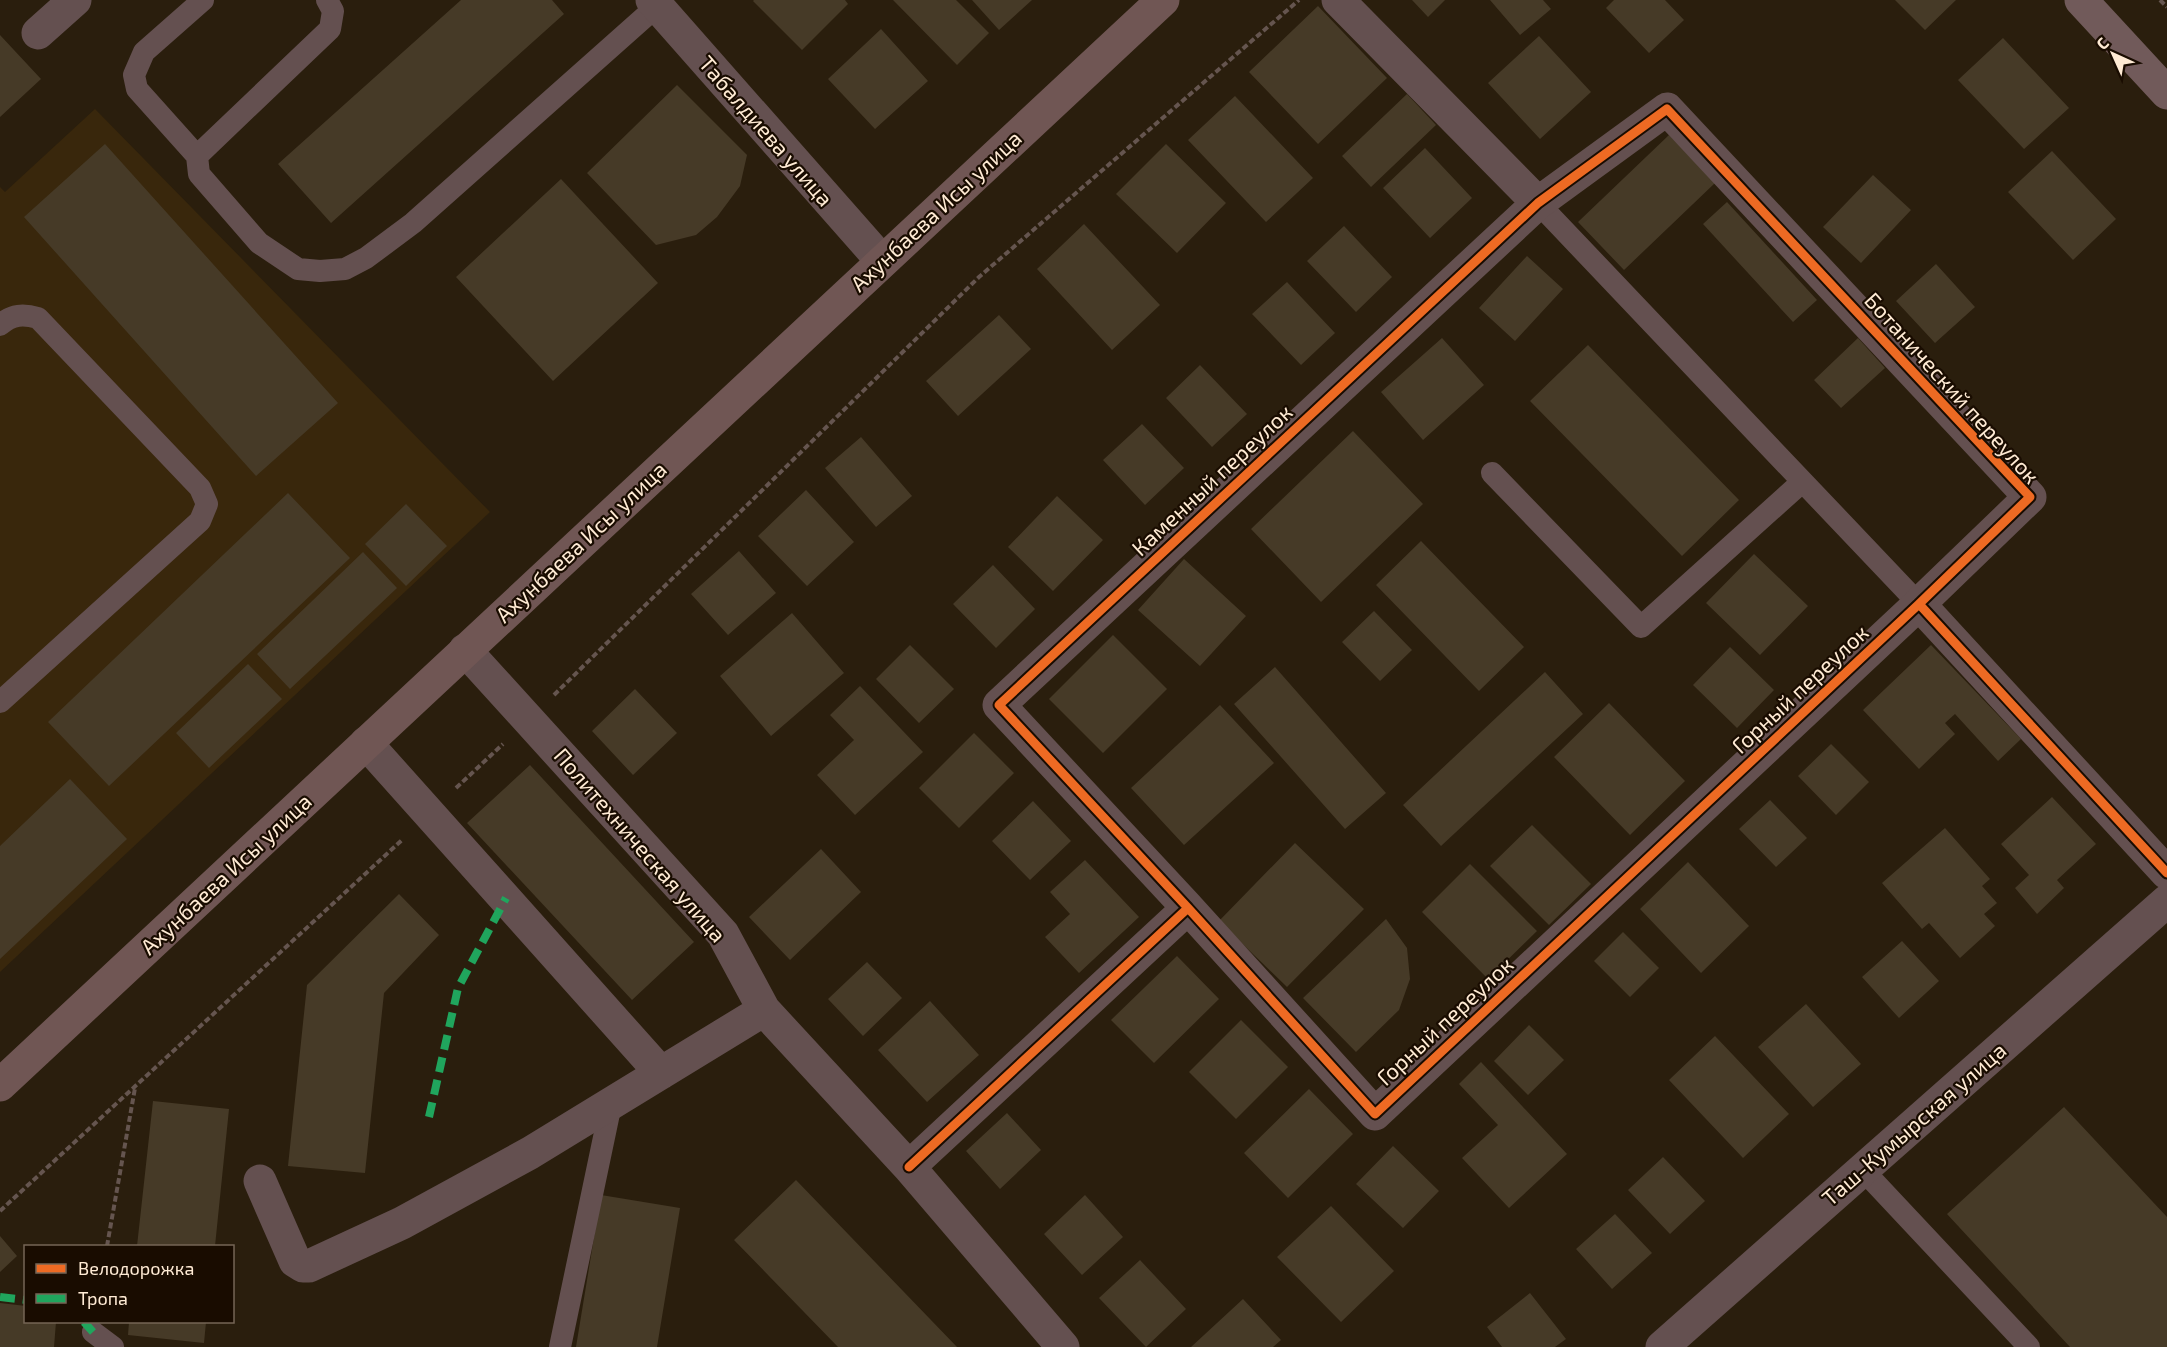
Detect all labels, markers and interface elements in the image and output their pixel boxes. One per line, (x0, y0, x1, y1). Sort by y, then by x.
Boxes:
north arrow (2083, 24, 2143, 84)
text: С (2092, 33, 2112, 53)
street label: Табалдиева улица (694, 50, 839, 211)
street label: Ахунбаева Исы улица (845, 124, 1027, 297)
street label: Ботанический переулок (1859, 286, 2046, 489)
street label: Каменный переулок (1126, 398, 1298, 561)
street label: Ахунбаева Исы улица (490, 455, 672, 628)
street label: Горный переулок (1726, 618, 1874, 759)
street label: Политехническая улица (549, 742, 732, 947)
street label: Ахунбаева Исы улица (135, 787, 317, 960)
street label: Горный переулок (1371, 950, 1519, 1091)
street label: Таш-Кумырская улица (1816, 1036, 2011, 1211)
legend (24, 1245, 234, 1323)
text: Велодорожка (78, 1257, 194, 1279)
text: Тропа (78, 1287, 128, 1309)

